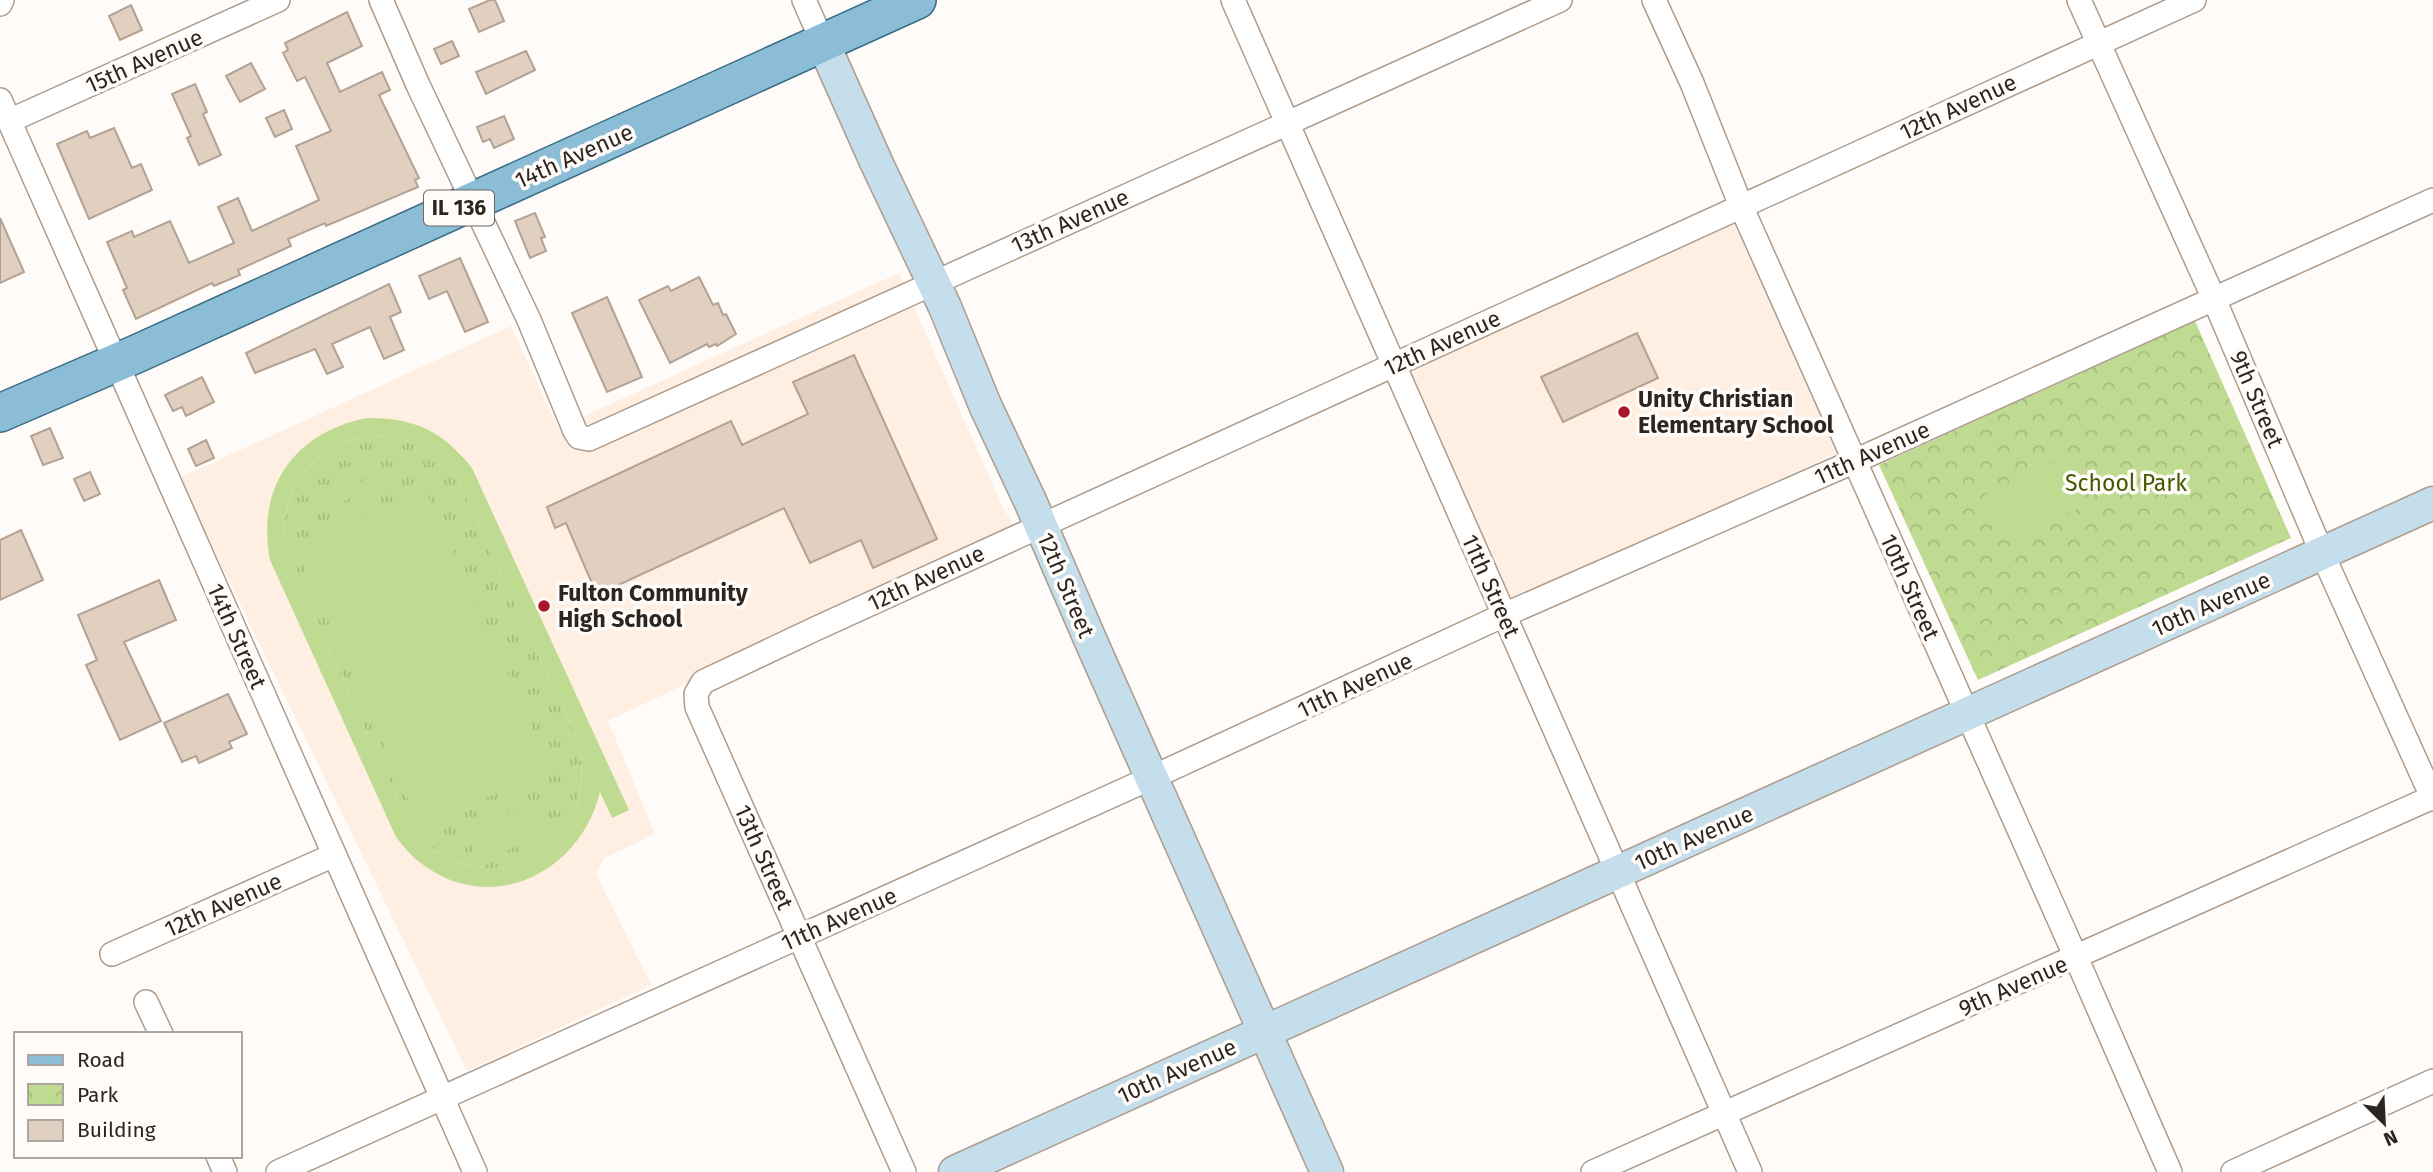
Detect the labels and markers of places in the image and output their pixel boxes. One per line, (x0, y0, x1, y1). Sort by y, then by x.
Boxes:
place label: Unity Christian Elementary School (1638, 385, 1834, 439)
marker: Unity Christian Elementary School (1616, 404, 1632, 420)
place label: Fulton Community High School (558, 579, 749, 633)
marker: Fulton Community High School (536, 598, 552, 614)

